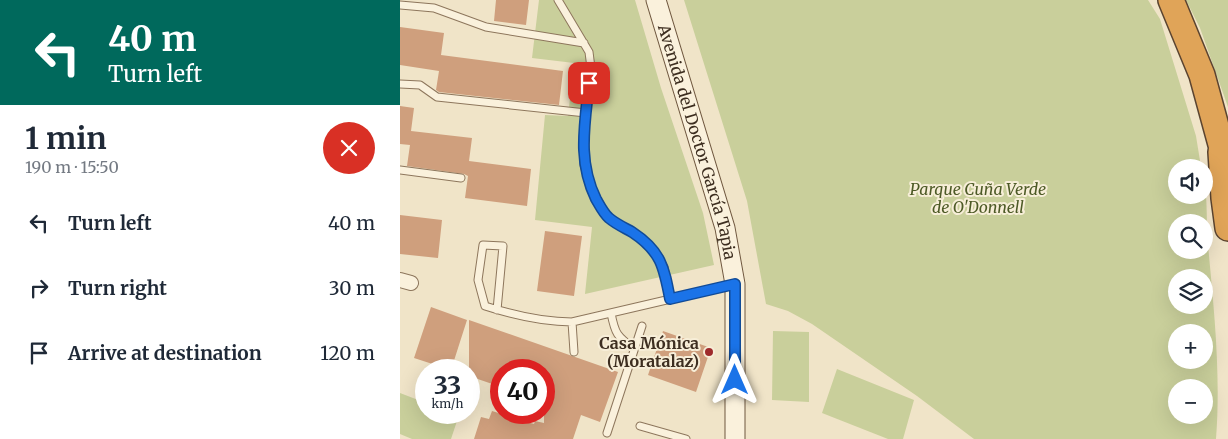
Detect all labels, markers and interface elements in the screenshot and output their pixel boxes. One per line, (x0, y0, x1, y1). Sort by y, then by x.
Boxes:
text: 40 m (108, 17, 196, 61)
icon: left (25, 20, 90, 85)
street label: Avenida del Doctor García Tapia (654, 21, 741, 262)
text: Turn left (108, 60, 202, 88)
pin (568, 62, 610, 104)
icon: arrive (575, 69, 603, 97)
text: 1 min (25, 119, 107, 157)
button: close (323, 122, 375, 174)
text: 190 m · 15:50 (25, 157, 119, 177)
map controls (1168, 159, 1213, 424)
button: sound (1168, 159, 1213, 204)
park label: Parque Cuña Verde de O'Donnell (910, 179, 1046, 217)
icon: left (25, 209, 53, 237)
text: Turn left (68, 211, 152, 235)
text: 40 m (328, 211, 375, 235)
button: search (1168, 214, 1213, 259)
button: layers (1168, 269, 1213, 314)
icon: right (25, 274, 53, 302)
text: Turn right (68, 276, 167, 300)
text: 30 m (329, 276, 375, 300)
button: + (1168, 324, 1213, 369)
place label: Casa Mónica (Moratalaz) (599, 333, 699, 371)
icon: arrive (25, 339, 53, 367)
text: Arrive at destination (68, 341, 262, 365)
text: 120 m (320, 341, 375, 365)
marker: Casa Mónica (Moratalaz) (703, 346, 715, 358)
position arrow (708, 353, 760, 405)
speed limit sign: 40 (490, 359, 555, 424)
text: 33 (434, 369, 461, 401)
button: − (1168, 379, 1213, 424)
text: km/h (432, 396, 463, 411)

